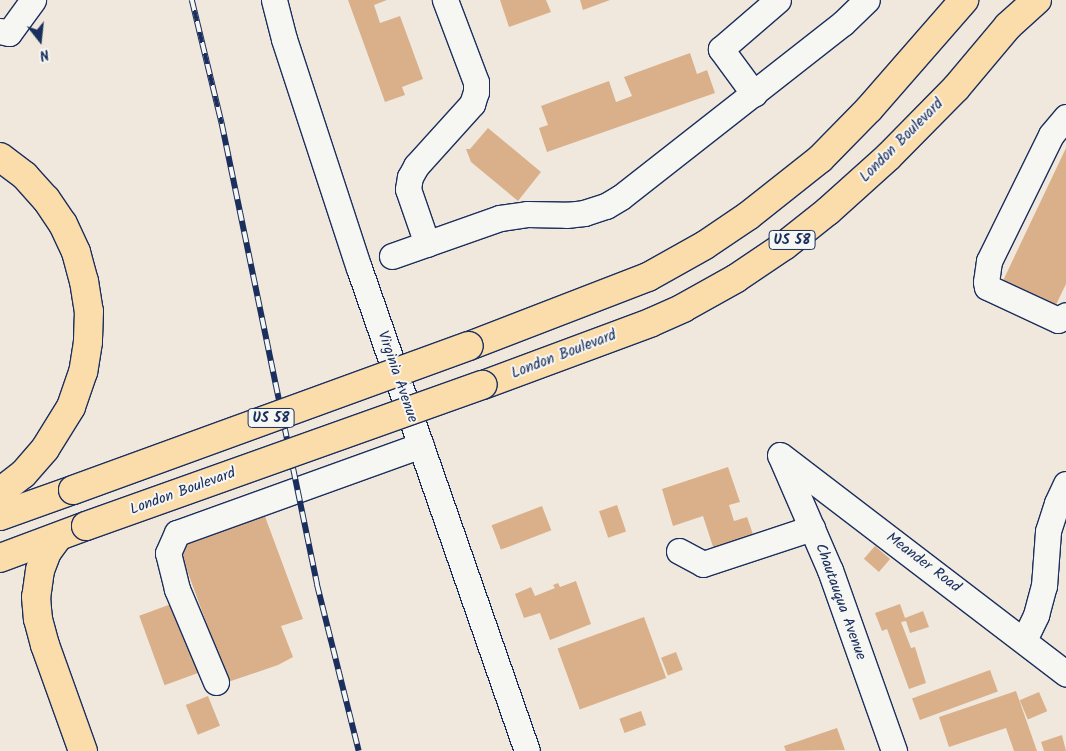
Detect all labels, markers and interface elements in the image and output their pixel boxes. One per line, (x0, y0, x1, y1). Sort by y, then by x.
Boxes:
north arrow (15, 15, 65, 65)
text: N (37, 43, 51, 66)
street label: London Boulevard (856, 95, 948, 187)
road number: US 58 (768, 228, 816, 252)
street label: London Boulevard (509, 327, 619, 383)
street label: Virginia Avenue (373, 329, 421, 425)
road number: US 58 (247, 406, 295, 429)
street label: London Boulevard (128, 465, 238, 519)
street label: Meander Road (882, 529, 964, 597)
street label: Chautauqua Avenue (811, 541, 869, 663)

